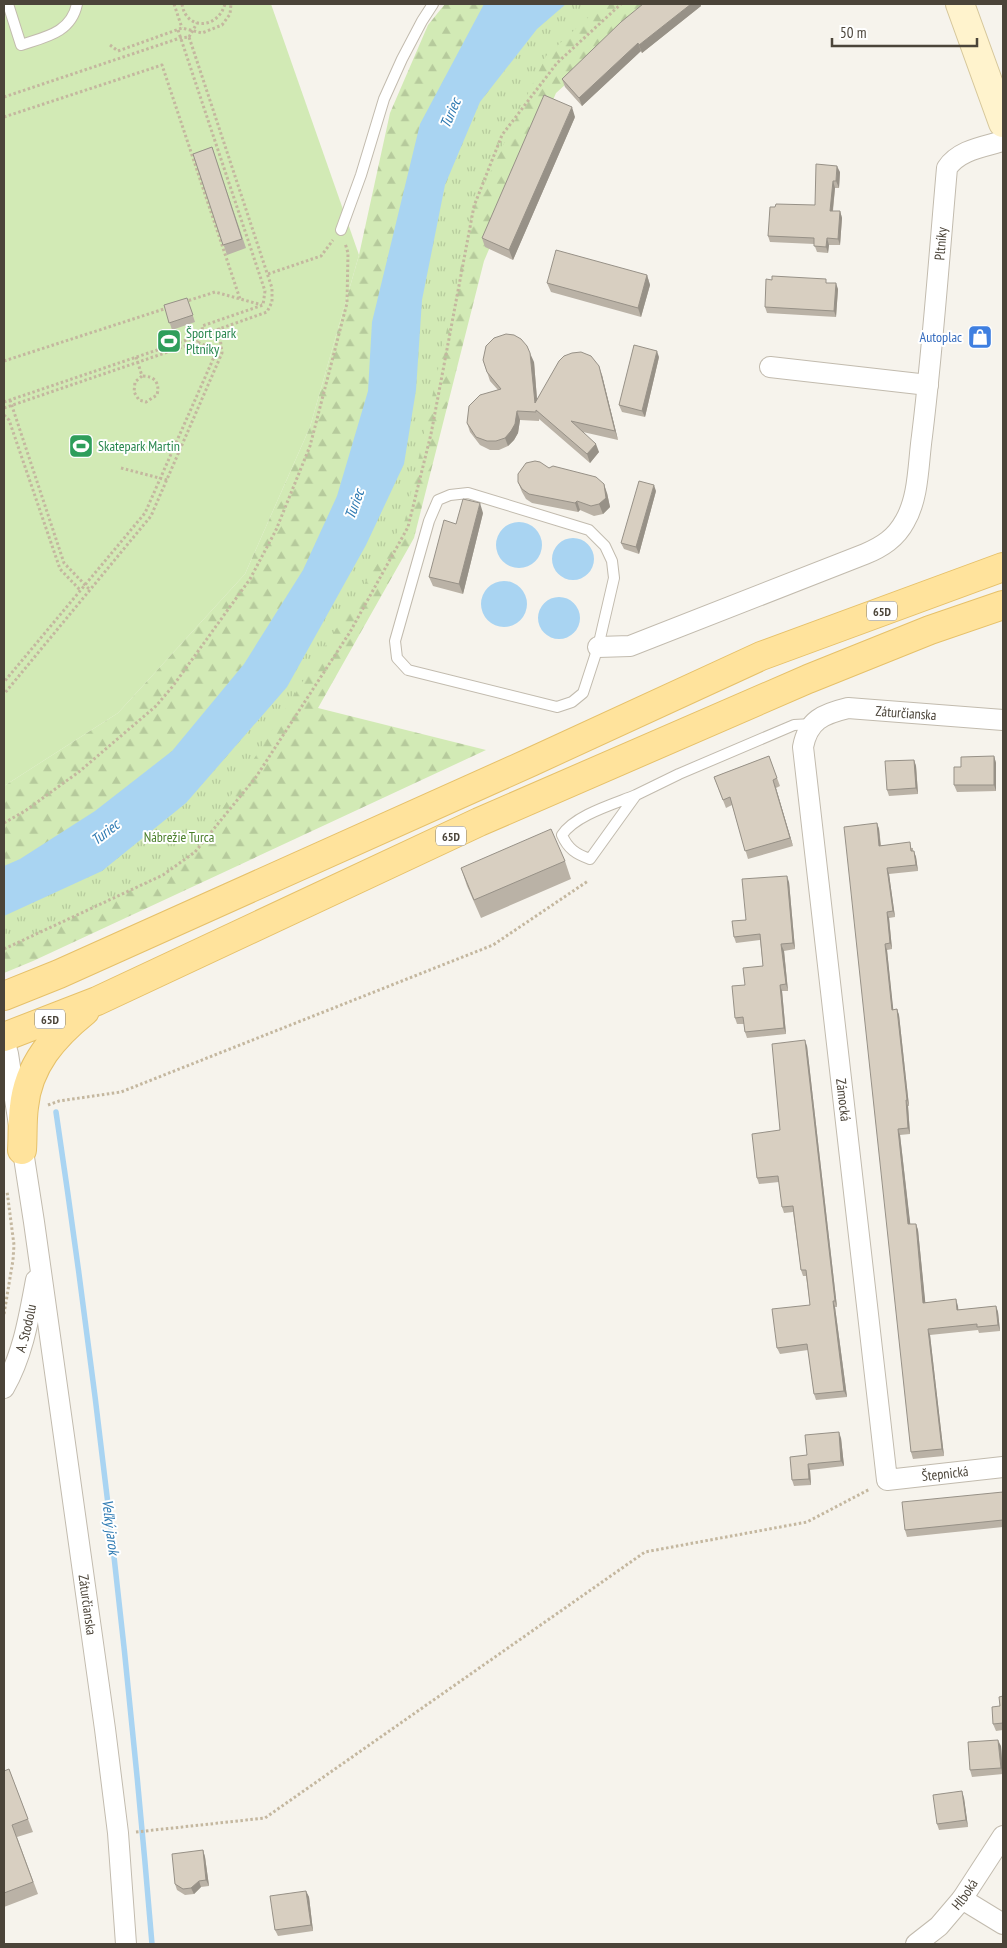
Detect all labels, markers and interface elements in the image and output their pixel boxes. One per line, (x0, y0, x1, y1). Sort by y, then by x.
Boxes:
scale bar (832, 15, 977, 47)
text: 50 m (840, 23, 866, 42)
water label: Turiec (435, 94, 465, 131)
street label: Pltníky (930, 226, 951, 261)
place label: Šport park Pltníky (186, 324, 237, 358)
shop icon: Autoplac (967, 324, 993, 350)
sports icon: Šport park Pltníky (156, 328, 182, 354)
place label: Autoplac (920, 328, 962, 346)
sports icon: Skatepark Martin (68, 433, 94, 459)
place label: Skatepark Martin (98, 437, 180, 455)
water label: Turiec (340, 485, 369, 522)
road number: 65D (867, 602, 897, 620)
street label: Záturčianska (875, 702, 937, 724)
water label: Turiec (87, 814, 124, 849)
road number: 65D (436, 826, 466, 846)
park label: Nábrežie Turca (144, 828, 214, 846)
road number: 65D (35, 1010, 65, 1028)
street label: Zámocká (832, 1078, 855, 1122)
street label: A. Stodolu (11, 1303, 40, 1354)
street label: Štepnická (921, 1462, 969, 1485)
water label: Veľký jarok (98, 1498, 124, 1558)
street label: Záturčianska (74, 1573, 101, 1636)
street label: Hlboká (948, 1875, 982, 1914)

